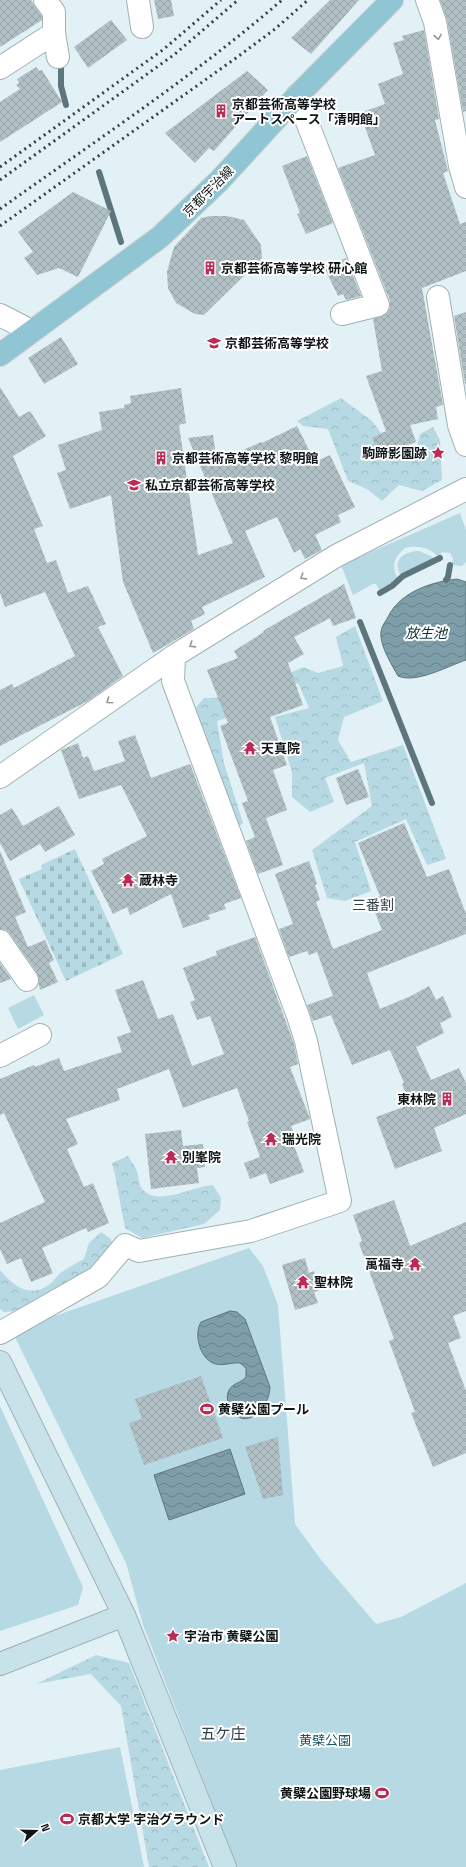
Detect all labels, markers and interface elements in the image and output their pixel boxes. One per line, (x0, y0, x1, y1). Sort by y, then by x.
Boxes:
one-way arrow (433, 34, 442, 40)
place label: 京都芸術高等学校 アートスペース「清明館」 (232, 96, 386, 128)
building icon: 京都芸術高等学校 アートスペース「清明館」 (213, 103, 229, 119)
street label: 京都宇治線 (179, 162, 237, 220)
building icon: 京都芸術高等学校 研心館 (202, 260, 218, 276)
place label: 京都芸術高等学校 研心館 (221, 260, 367, 277)
school or university icon: 京都芸術高等学校 (206, 335, 222, 351)
place label: 京都芸術高等学校 (225, 335, 329, 352)
place label: 駒蹄影園跡 (362, 445, 427, 462)
place icon: 駒蹄影園跡 (430, 445, 446, 461)
building icon: 京都芸術高等学校 黎明館 (153, 450, 169, 466)
place label: 京都芸術高等学校 黎明館 (172, 450, 318, 467)
school or university icon: 私立京都芸術高等学校 (126, 477, 142, 493)
place label: 私立京都芸術高等学校 (145, 477, 275, 494)
one-way arrow (300, 572, 307, 579)
water label: 放生池 (405, 624, 449, 642)
one-way arrow (189, 640, 196, 647)
one-way arrow (107, 696, 114, 703)
temple icon: 天真院 (242, 740, 258, 756)
place label: 天真院 (261, 740, 300, 757)
temple icon: 蔵林寺 (120, 872, 136, 888)
place label: 蔵林寺 (139, 872, 178, 889)
district label: 三番割 (352, 896, 394, 914)
place label: 東林院 (397, 1091, 436, 1108)
building icon: 東林院 (439, 1091, 455, 1107)
temple icon: 瑞光院 (263, 1131, 279, 1147)
place label: 瑞光院 (282, 1131, 321, 1148)
temple icon: 別峯院 (163, 1149, 179, 1165)
place label: 別峯院 (182, 1149, 221, 1166)
place label: 萬福寺 (365, 1256, 404, 1273)
temple icon: 萬福寺 (407, 1256, 423, 1272)
temple icon: 聖林院 (295, 1274, 311, 1290)
place label: 聖林院 (314, 1274, 353, 1291)
sports icon: 黄檗公園プール (199, 1401, 215, 1417)
place label: 黄檗公園プール (218, 1401, 309, 1418)
place icon: 宇治市 黄檗公園 (165, 1628, 181, 1644)
place label: 宇治市 黄檗公園 (184, 1628, 278, 1645)
district label: 五ケ庄 (200, 1724, 246, 1743)
park label: 黄檗公園 (299, 1732, 351, 1749)
place label: 黄檗公園野球場 (280, 1785, 371, 1802)
sports icon: 黄檗公園野球場 (374, 1785, 390, 1801)
north arrow (16, 1811, 56, 1851)
sports icon: 京都大学 宇治グラウンド (59, 1811, 75, 1827)
place label: 京都大学 宇治グラウンド (78, 1811, 224, 1828)
text: N (38, 1822, 53, 1833)

